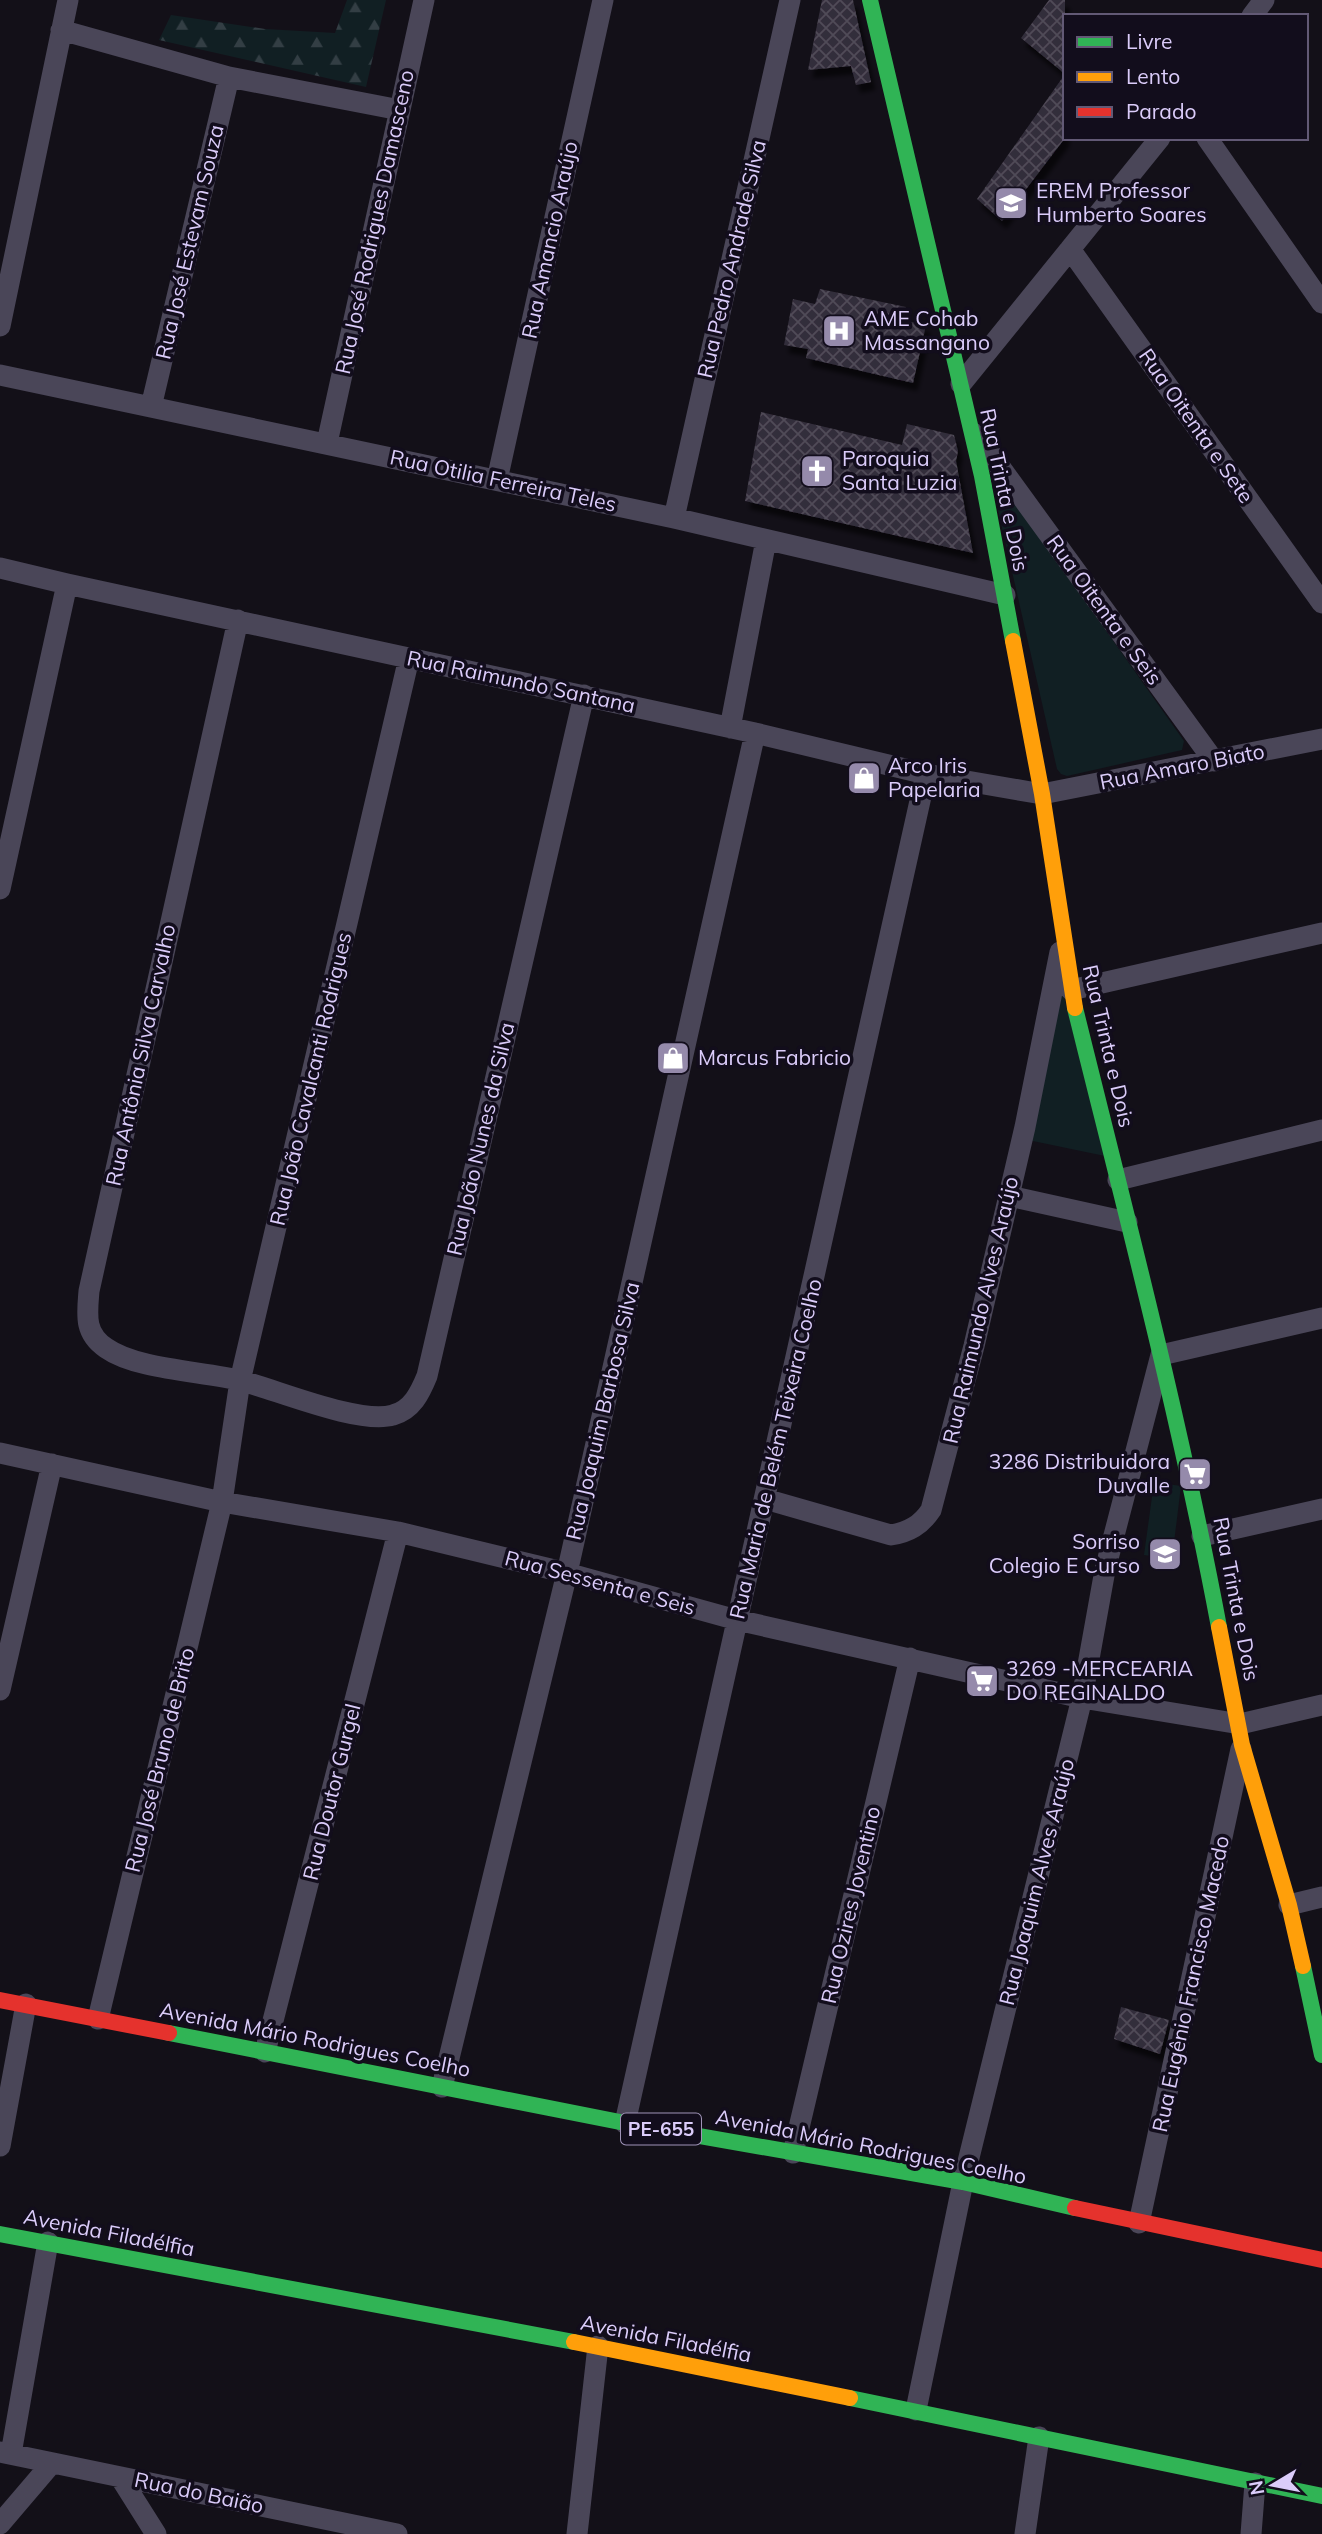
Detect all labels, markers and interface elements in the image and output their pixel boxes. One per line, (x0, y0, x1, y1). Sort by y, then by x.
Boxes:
legend (1063, 14, 1308, 140)
text: Livre (1126, 28, 1173, 54)
text: Lento (1126, 63, 1180, 89)
street label: Rua José Rodrigues Damasceno (329, 67, 419, 376)
text: Parado (1126, 98, 1196, 124)
street label: Rua José Estevam Souza (149, 122, 229, 362)
street label: Rua Pedro Andrade Silva (691, 137, 771, 380)
street label: Rua Amancio Araújo (515, 139, 583, 341)
place label: EREM Professor Humberto Soares (1036, 177, 1207, 227)
school or university icon: EREM Professor Humberto Soares (992, 184, 1030, 222)
place label: AME Cohab Massangano (864, 305, 990, 355)
hospital icon: AME Cohab Massangano (820, 312, 858, 350)
street label: Rua Oitenta e Sete (1134, 343, 1260, 508)
street label: Rua Trinta e Dois (975, 406, 1035, 574)
street label: Rua Otilia Ferreira Teles (388, 443, 619, 517)
place label: Paroquia Santa Luzia (842, 445, 957, 495)
church icon: Paroquia Santa Luzia (798, 452, 836, 490)
street label: Rua Oitenta e Seis (1042, 529, 1168, 690)
street label: Rua Raimundo Santana (405, 644, 638, 718)
street label: Rua Amaro Biato (1097, 737, 1266, 795)
place label: Arco Iris Papelaria (888, 752, 981, 802)
shop icon: Arco Iris Papelaria (845, 759, 883, 797)
street label: Rua Antônia Silva Carvalho (100, 922, 180, 1188)
street label: Rua João Cavalcanti Rodrigues (264, 930, 356, 1228)
street label: Rua Trinta e Dois (1078, 962, 1140, 1130)
street label: Rua João Nunes da Silva (441, 1020, 520, 1258)
shop icon: Marcus Fabricio (654, 1039, 692, 1077)
place label: Marcus Fabricio (698, 1044, 851, 1070)
street label: Rua Raimundo Alves Araújo (937, 1174, 1023, 1446)
street label: Rua Maria de Belém Teixeira Coelho (723, 1276, 827, 1621)
street label: Rua Joaquim Barbosa Silva (560, 1279, 644, 1542)
place label: 3286 Distribuidora Duvalle (989, 1448, 1170, 1498)
supermarket icon: 3286 Distribuidora Duvalle (1176, 1455, 1214, 1493)
street label: Rua Trinta e Dois (1208, 1515, 1266, 1683)
place label: Sorriso Colegio E Curso (989, 1528, 1140, 1578)
school or university icon: Sorriso Colegio E Curso (1146, 1535, 1184, 1573)
street label: Rua Sessenta e Seis (502, 1544, 698, 1620)
street label: Rua José Bruno de Brito (119, 1645, 200, 1875)
place label: 3269 -MERCEARIA DO REGINALDO (1006, 1655, 1193, 1705)
supermarket icon: 3269 -MERCEARIA DO REGINALDO (963, 1662, 1001, 1700)
street label: Rua Doutor Gurgel (297, 1701, 366, 1883)
street label: Rua Joaquim Alves Araújo (993, 1756, 1079, 2008)
street label: Rua Ozires Joventino (815, 1804, 885, 2006)
street label: Rua Eugênio Francisco Macedo (1146, 1833, 1234, 2134)
street label: Avenida Mário Rodrigues Coelho (158, 1996, 473, 2082)
street label: Avenida Mário Rodrigues Coelho (714, 2103, 1029, 2189)
road number: PE-655 (621, 2114, 701, 2144)
street label: Avenida Filadélfia (22, 2203, 197, 2261)
street label: Avenida Filadélfia (579, 2309, 754, 2367)
north arrow (1238, 2450, 1308, 2520)
street label: Rua do Baião (132, 2466, 266, 2518)
text: N (1243, 2479, 1269, 2497)

